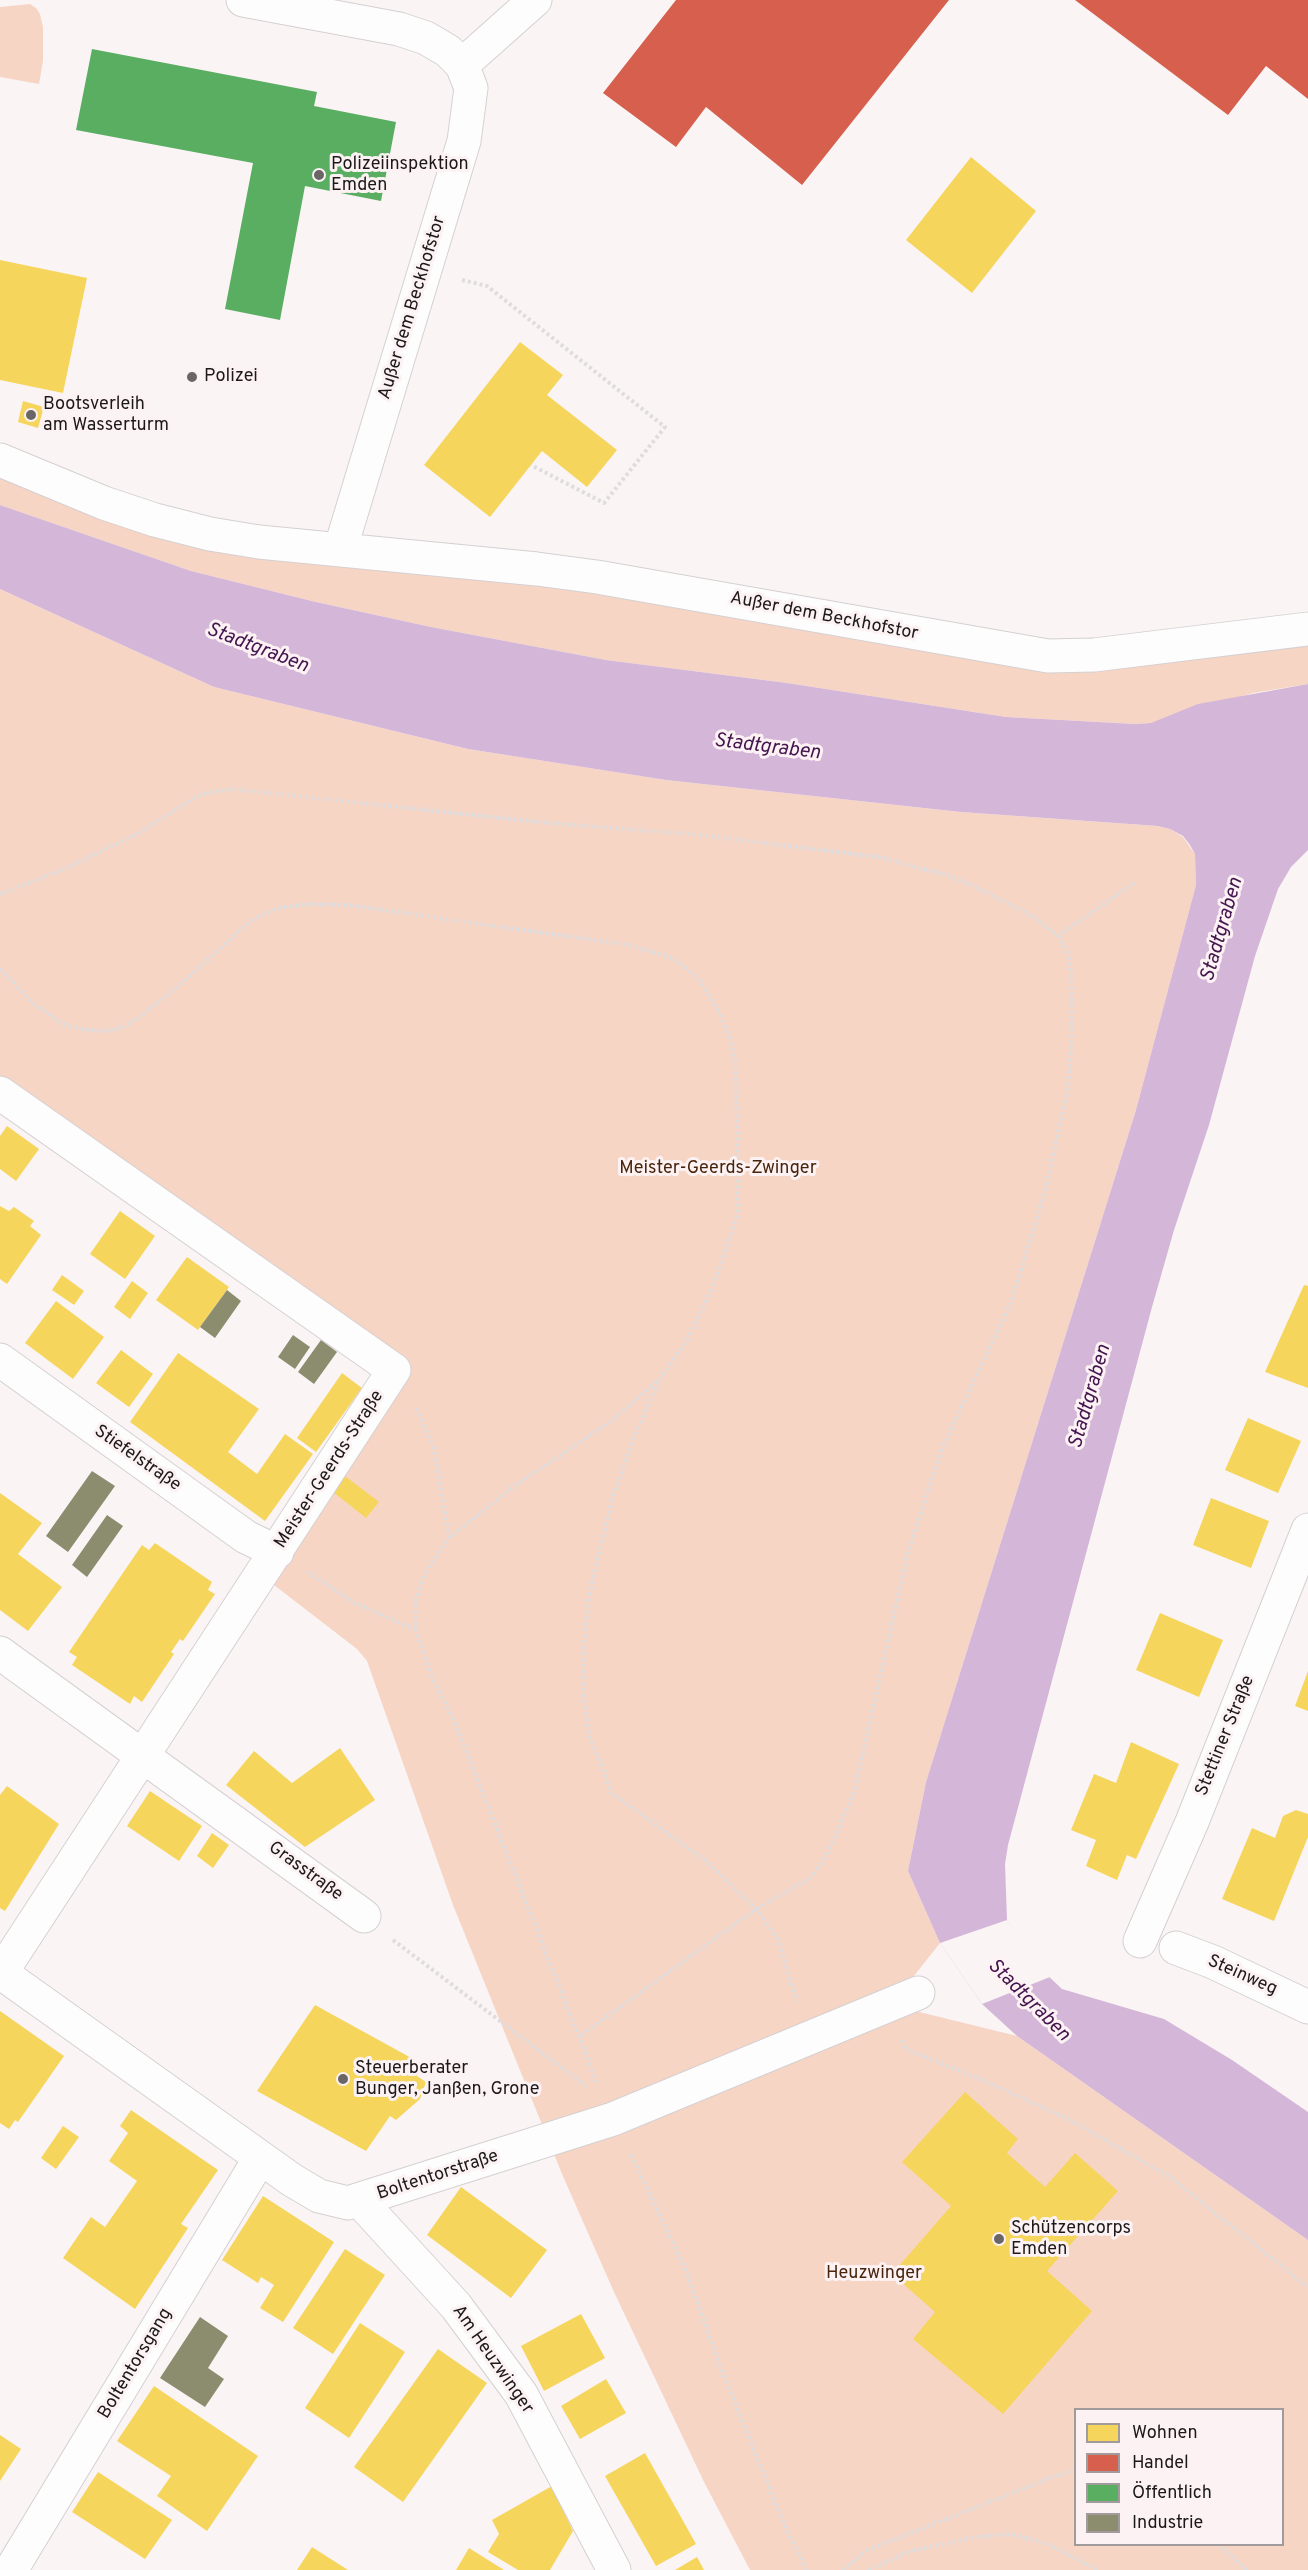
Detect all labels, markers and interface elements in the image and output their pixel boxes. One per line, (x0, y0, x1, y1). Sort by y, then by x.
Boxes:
place label: Polizeiinspektion Emden (331, 154, 469, 196)
marker: Polizeiinspektion Emden (312, 168, 326, 182)
street label: Außer dem Beckhofstor (375, 214, 451, 402)
place label: Polizei (204, 366, 258, 388)
marker: Polizei (185, 370, 199, 384)
place label: Bootsverleih am Wasserturm (43, 394, 169, 436)
marker: Bootsverleih am Wasserturm (24, 408, 38, 422)
street label: Außer dem Beckhofstor (728, 588, 920, 646)
water label: Stadtgraben (203, 619, 311, 679)
water label: Stadtgraben (712, 730, 822, 766)
water label: Stadtgraben (1197, 875, 1249, 985)
park label: Meister-Geerds-Zwinger (619, 1158, 817, 1180)
water label: Stadtgraben (1065, 1342, 1117, 1452)
street label: Meister-Geerds-Straße (271, 1387, 389, 1553)
street label: Stiefelstraße (89, 1421, 185, 1497)
street label: Stettiner Straße (1192, 1673, 1260, 1799)
street label: Grasstraße (263, 1838, 347, 1906)
street label: Steinweg (1204, 1951, 1280, 2001)
water label: Stadtgraben (982, 1955, 1074, 2047)
place label: Steuerberater Bunger, Janßen, Grone (355, 2058, 539, 2100)
marker: Steuerberater Bunger, Janßen, Grone (336, 2072, 350, 2086)
street label: Boltentorstraße (374, 2146, 502, 2206)
place label: Schützencorps Emden (1011, 2218, 1131, 2260)
marker: Schützencorps Emden (992, 2232, 1006, 2246)
park label: Heuzwinger (826, 2263, 922, 2285)
street label: Am Heuzwinger (446, 2301, 538, 2419)
street label: Boltentorsgang (94, 2305, 178, 2423)
legend (1074, 2408, 1284, 2546)
text: Wohnen (1132, 2422, 1198, 2445)
text: Handel (1132, 2452, 1189, 2475)
text: Öffentlich (1132, 2482, 1212, 2505)
text: Industrie (1132, 2512, 1203, 2535)

